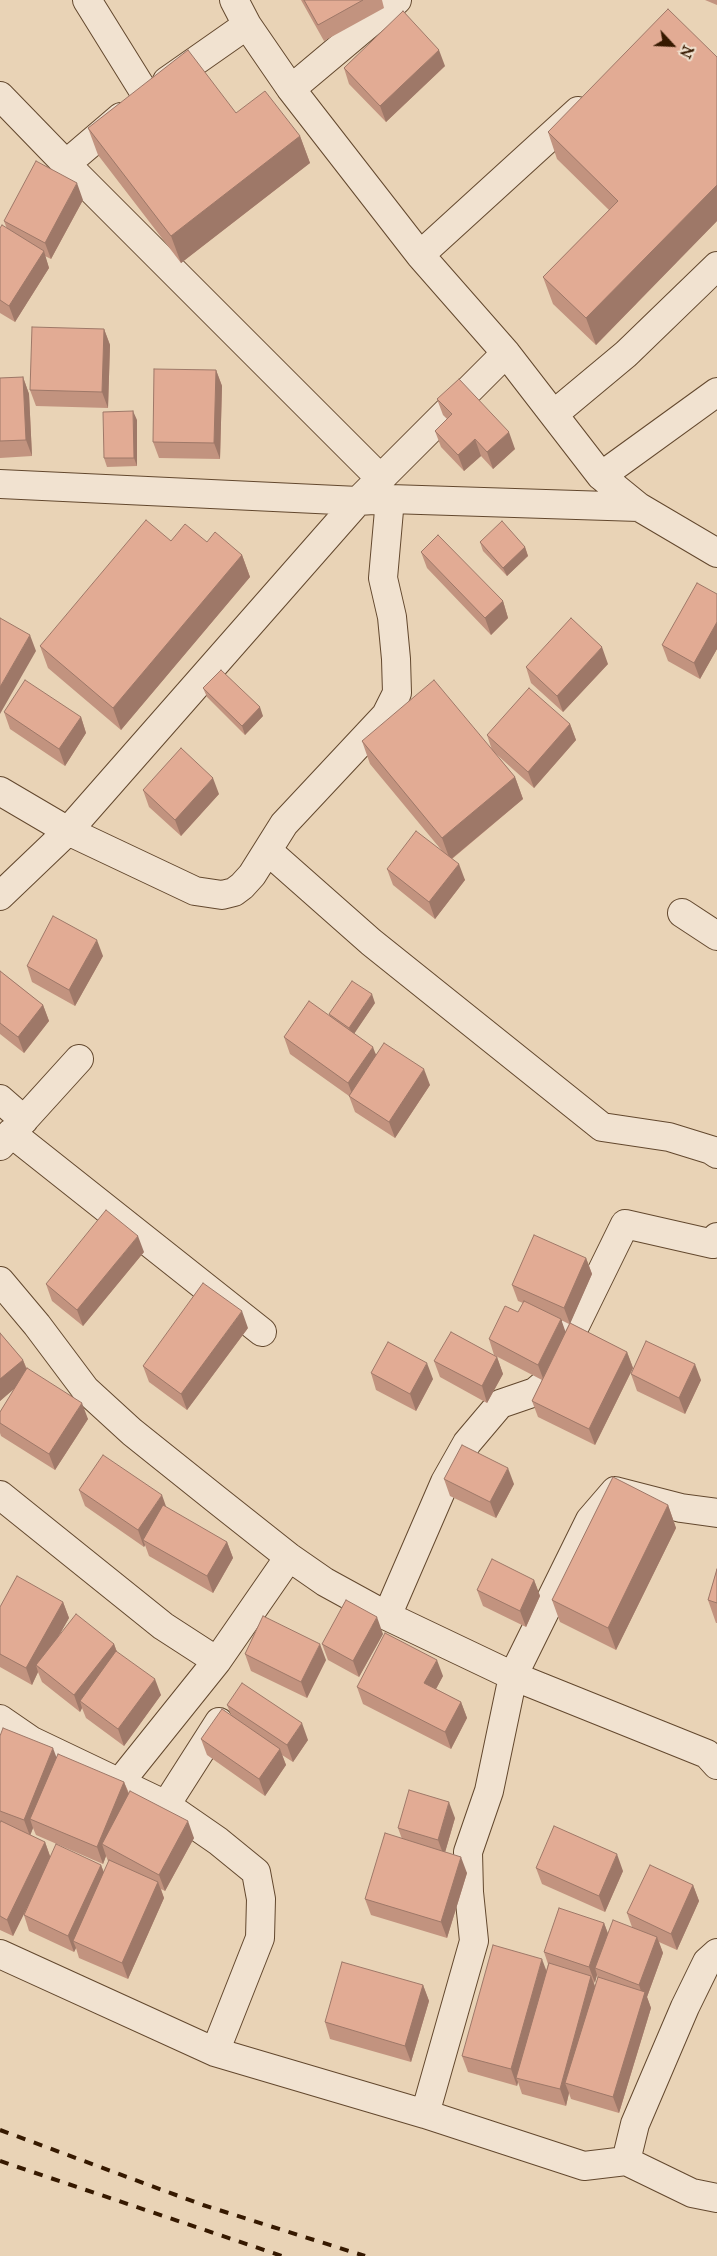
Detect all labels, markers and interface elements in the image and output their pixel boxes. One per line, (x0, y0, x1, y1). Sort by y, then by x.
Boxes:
north arrow (647, 20, 697, 70)
text: N (676, 43, 696, 61)

